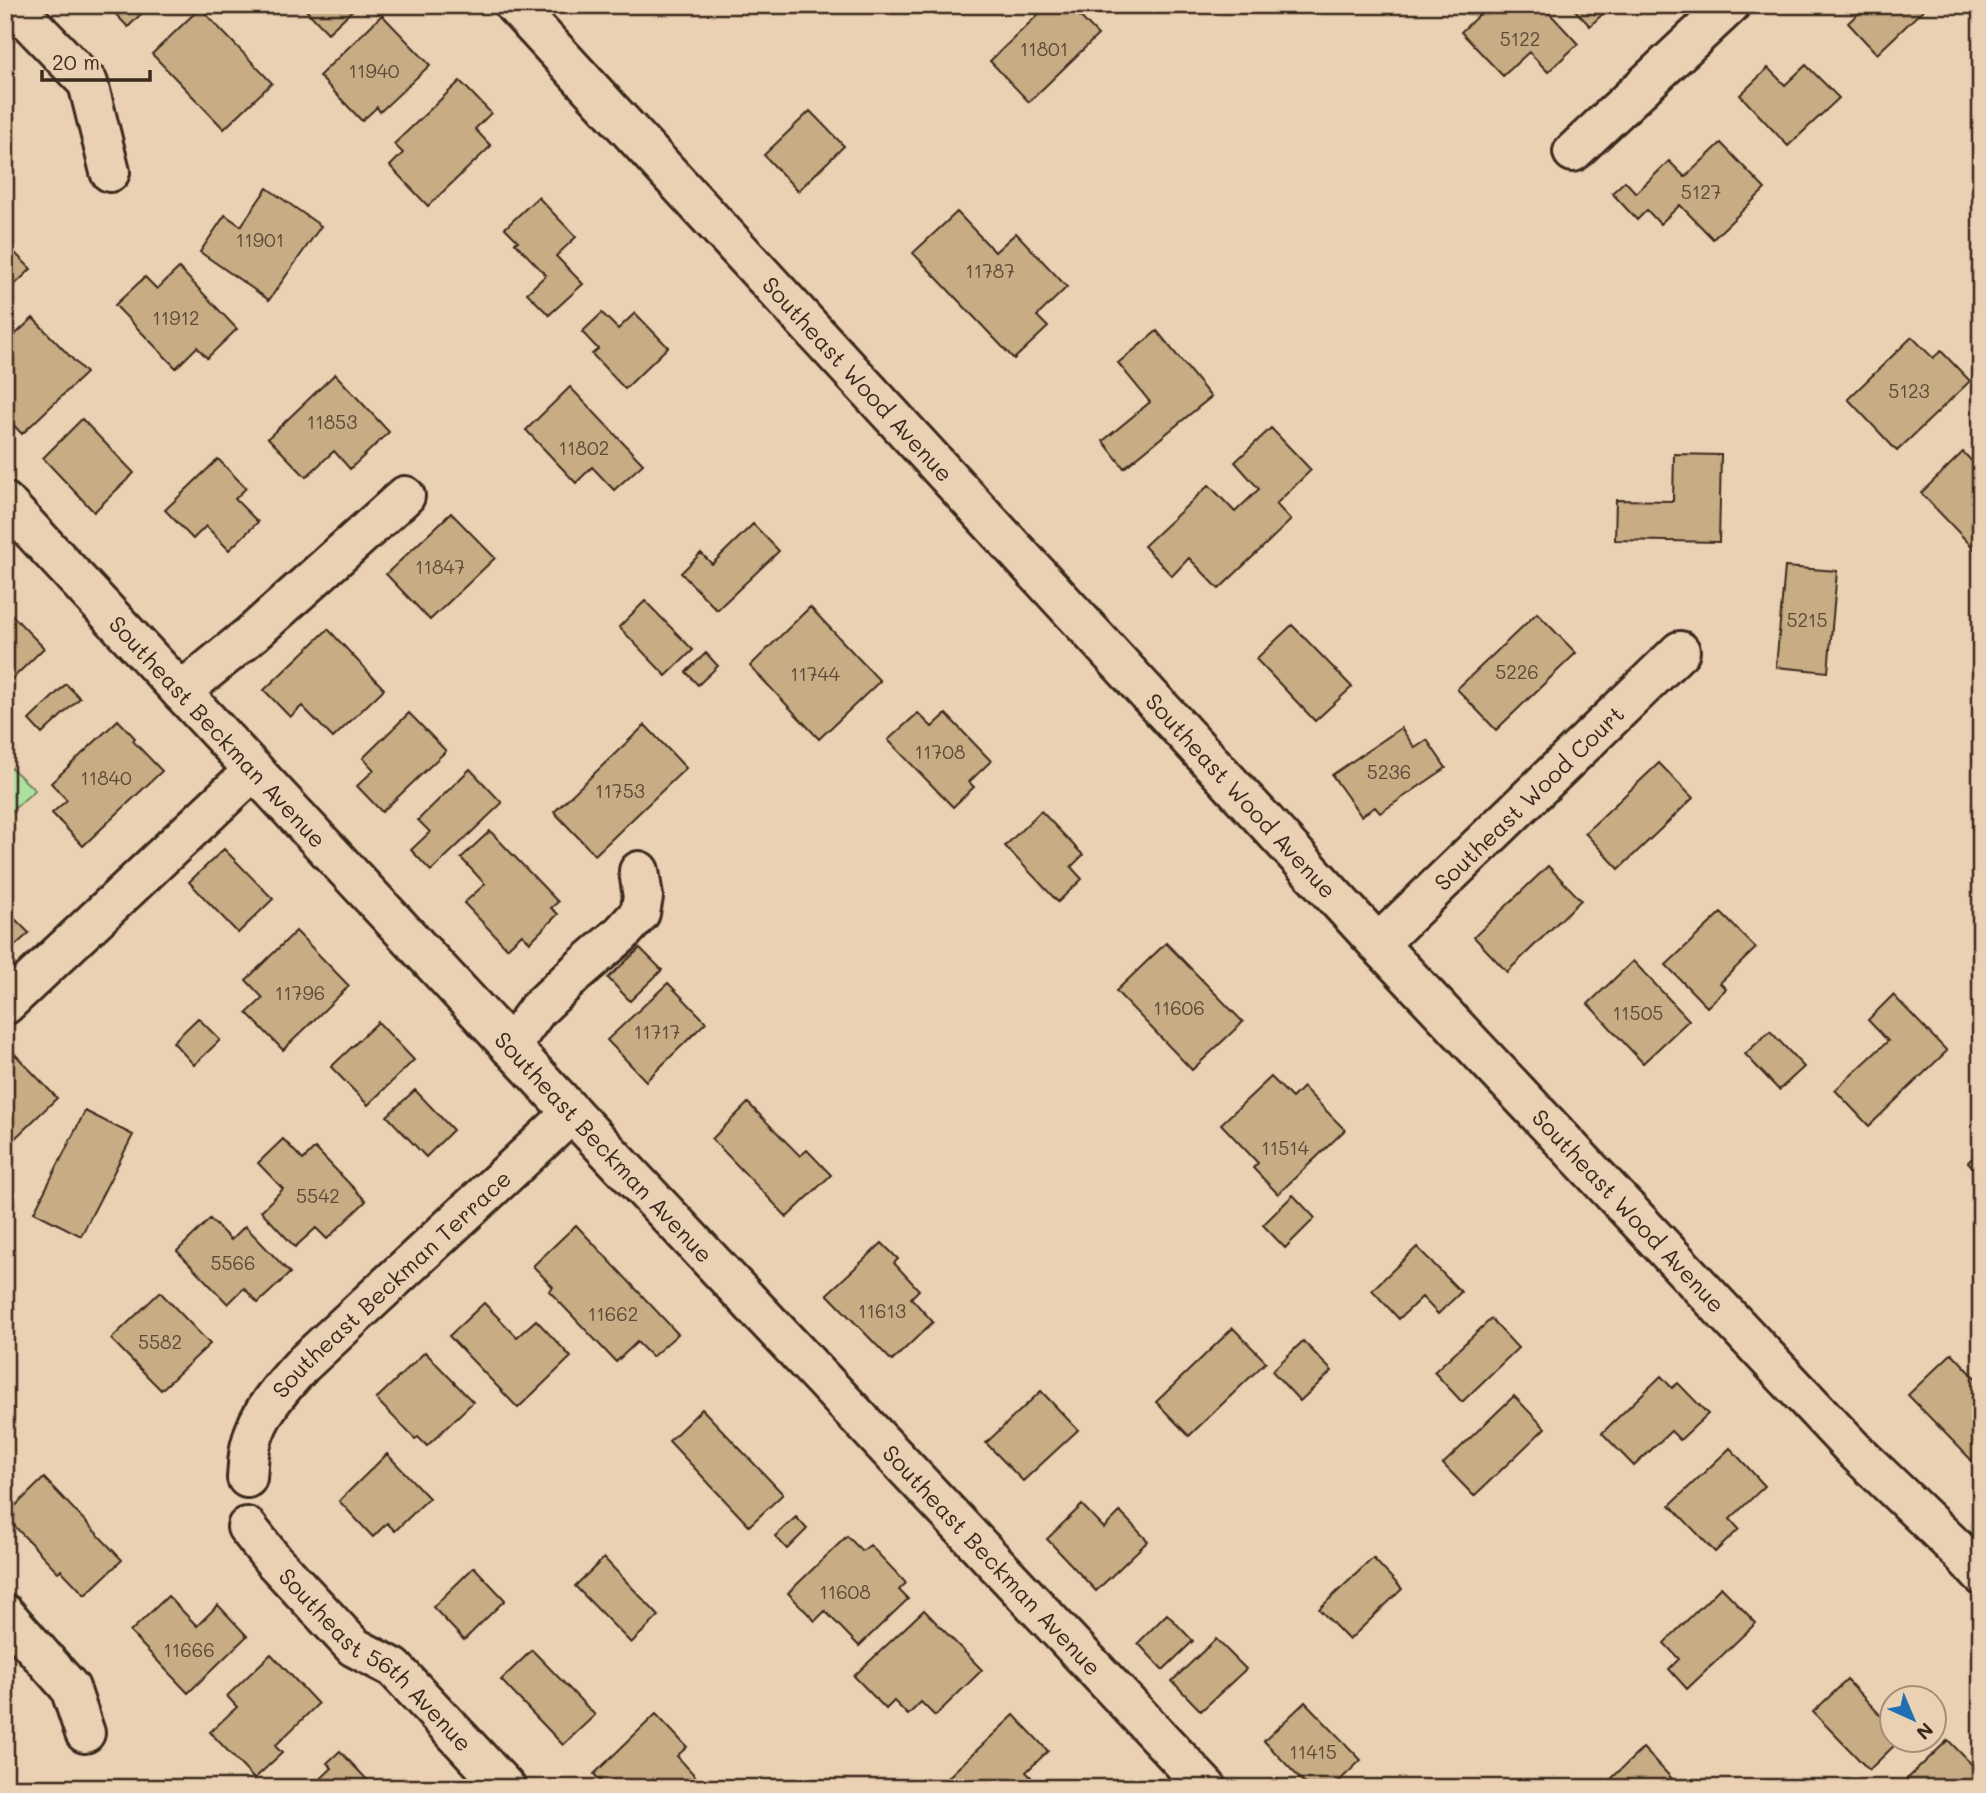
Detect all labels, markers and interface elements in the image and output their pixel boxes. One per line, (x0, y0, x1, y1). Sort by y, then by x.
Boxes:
house number: 5122 (1500, 26, 1540, 51)
house number: 11801 (1020, 36, 1068, 61)
scale bar (42, 38, 150, 82)
text: 20 m (52, 48, 100, 75)
house number: 11940 (348, 58, 400, 83)
house number: 5127 (1681, 179, 1721, 204)
house number: 11901 (236, 227, 284, 252)
house number: 11787 (965, 258, 1015, 283)
street label: Southeast Wood Avenue (756, 270, 960, 488)
house number: 11912 (152, 305, 200, 330)
house number: 5123 (1888, 378, 1930, 403)
house number: 11853 (307, 409, 357, 434)
house number: 11802 (559, 435, 609, 460)
house number: 11847 (415, 554, 465, 579)
house number: 5215 (1786, 607, 1828, 632)
street label: Southeast Beckman Avenue (103, 609, 333, 854)
house number: 5226 (1495, 659, 1539, 684)
house number: 11744 (790, 661, 840, 686)
street label: Southeast Wood Avenue (1139, 686, 1343, 904)
street label: Southeast Wood Court (1427, 699, 1630, 897)
house number: 11708 (915, 739, 965, 764)
house number: 5236 (1367, 759, 1411, 784)
house number: 11840 (80, 765, 132, 790)
house number: 11753 (595, 778, 645, 803)
house number: 11796 (275, 980, 325, 1005)
house number: 11606 (1153, 995, 1205, 1020)
house number: 11505 (1613, 1000, 1663, 1025)
house number: 11717 (634, 1019, 680, 1044)
street label: Southeast Beckman Avenue (488, 1025, 720, 1269)
street label: Southeast Wood Avenue (1526, 1102, 1732, 1319)
house number: 11514 (1261, 1135, 1309, 1160)
street label: Southeast Beckman Terrace (265, 1163, 517, 1404)
house number: 5542 (296, 1183, 340, 1208)
house number: 5566 (210, 1250, 256, 1275)
house number: 11613 (858, 1298, 906, 1323)
house number: 11662 (588, 1301, 638, 1326)
house number: 5582 (138, 1329, 182, 1354)
street label: Southeast Beckman Avenue (876, 1438, 1108, 1682)
street label: Southeast 56th Avenue (273, 1561, 479, 1758)
house number: 11608 (819, 1579, 871, 1604)
house number: 11666 (163, 1637, 215, 1662)
north arrow (1878, 1685, 1948, 1755)
text: N (1911, 1718, 1939, 1746)
house number: 11415 (1289, 1739, 1337, 1764)

